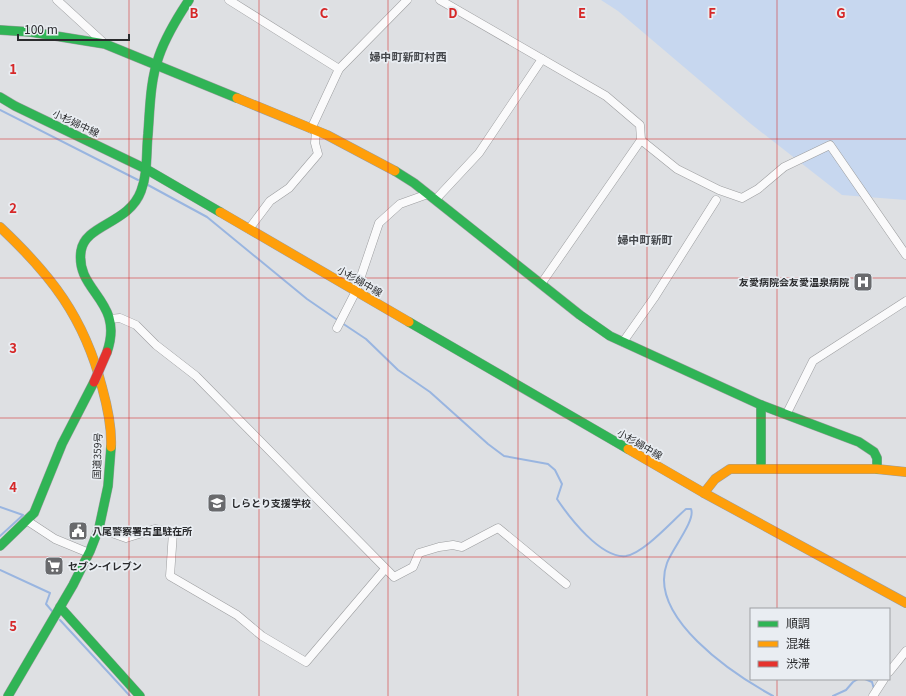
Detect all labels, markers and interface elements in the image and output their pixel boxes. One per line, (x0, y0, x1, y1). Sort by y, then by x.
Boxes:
text: B (190, 3, 199, 22)
text: C (320, 3, 329, 22)
text: D (448, 3, 458, 22)
text: E (578, 3, 586, 22)
text: F (708, 3, 716, 22)
text: G (836, 3, 846, 22)
scale bar (18, 16, 129, 42)
text: 100 m (24, 20, 58, 37)
district label: 婦中町新町村西 (370, 48, 447, 64)
text: 1 (9, 59, 17, 78)
street label: 小杉婦中線 (50, 105, 102, 140)
text: 2 (9, 198, 17, 217)
district label: 婦中町新町 (618, 231, 673, 247)
street label: 小杉婦中線 (335, 262, 386, 300)
hospital icon: 友愛病院会友愛温泉病院 (852, 271, 874, 293)
place label: 友愛病院会友愛温泉病院 (739, 274, 849, 289)
text: 3 (9, 338, 17, 357)
street label: 小杉婦中線 (615, 425, 666, 463)
street label: 国道359号 (88, 432, 105, 480)
text: 4 (9, 477, 17, 496)
school or university icon: しらとり支援学校 (206, 492, 228, 514)
place label: しらとり支援学校 (231, 495, 311, 510)
public building icon: 八尾警察署古里駐在所 (67, 520, 89, 542)
place label: 八尾警察署古里駐在所 (92, 523, 192, 538)
supermarket icon: セブン-イレブン (43, 555, 65, 577)
place label: セブン-イレブン (68, 558, 142, 573)
legend (750, 608, 890, 680)
text: 順調 (786, 614, 810, 631)
text: 5 (9, 616, 17, 635)
text: 混雑 (786, 634, 810, 651)
text: 渋滞 (786, 654, 810, 671)

